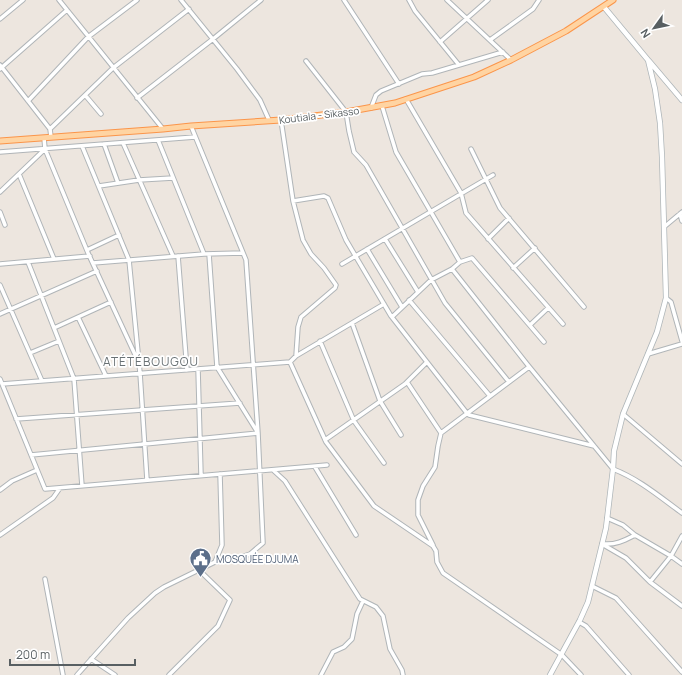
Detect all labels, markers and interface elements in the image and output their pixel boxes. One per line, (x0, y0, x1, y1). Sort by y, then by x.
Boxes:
north arrow (634, 8, 674, 48)
text: N (637, 26, 654, 41)
street label: Koutiala - Sikasso (278, 103, 360, 127)
district label: ATÉTÉBOUGOU (103, 353, 199, 370)
public building icon: MOSQUÉE DJUMA (188, 546, 214, 579)
place label: MOSQUÉE DJUMA (216, 552, 299, 566)
scale bar (10, 641, 135, 667)
text: 200 m (16, 646, 50, 663)

